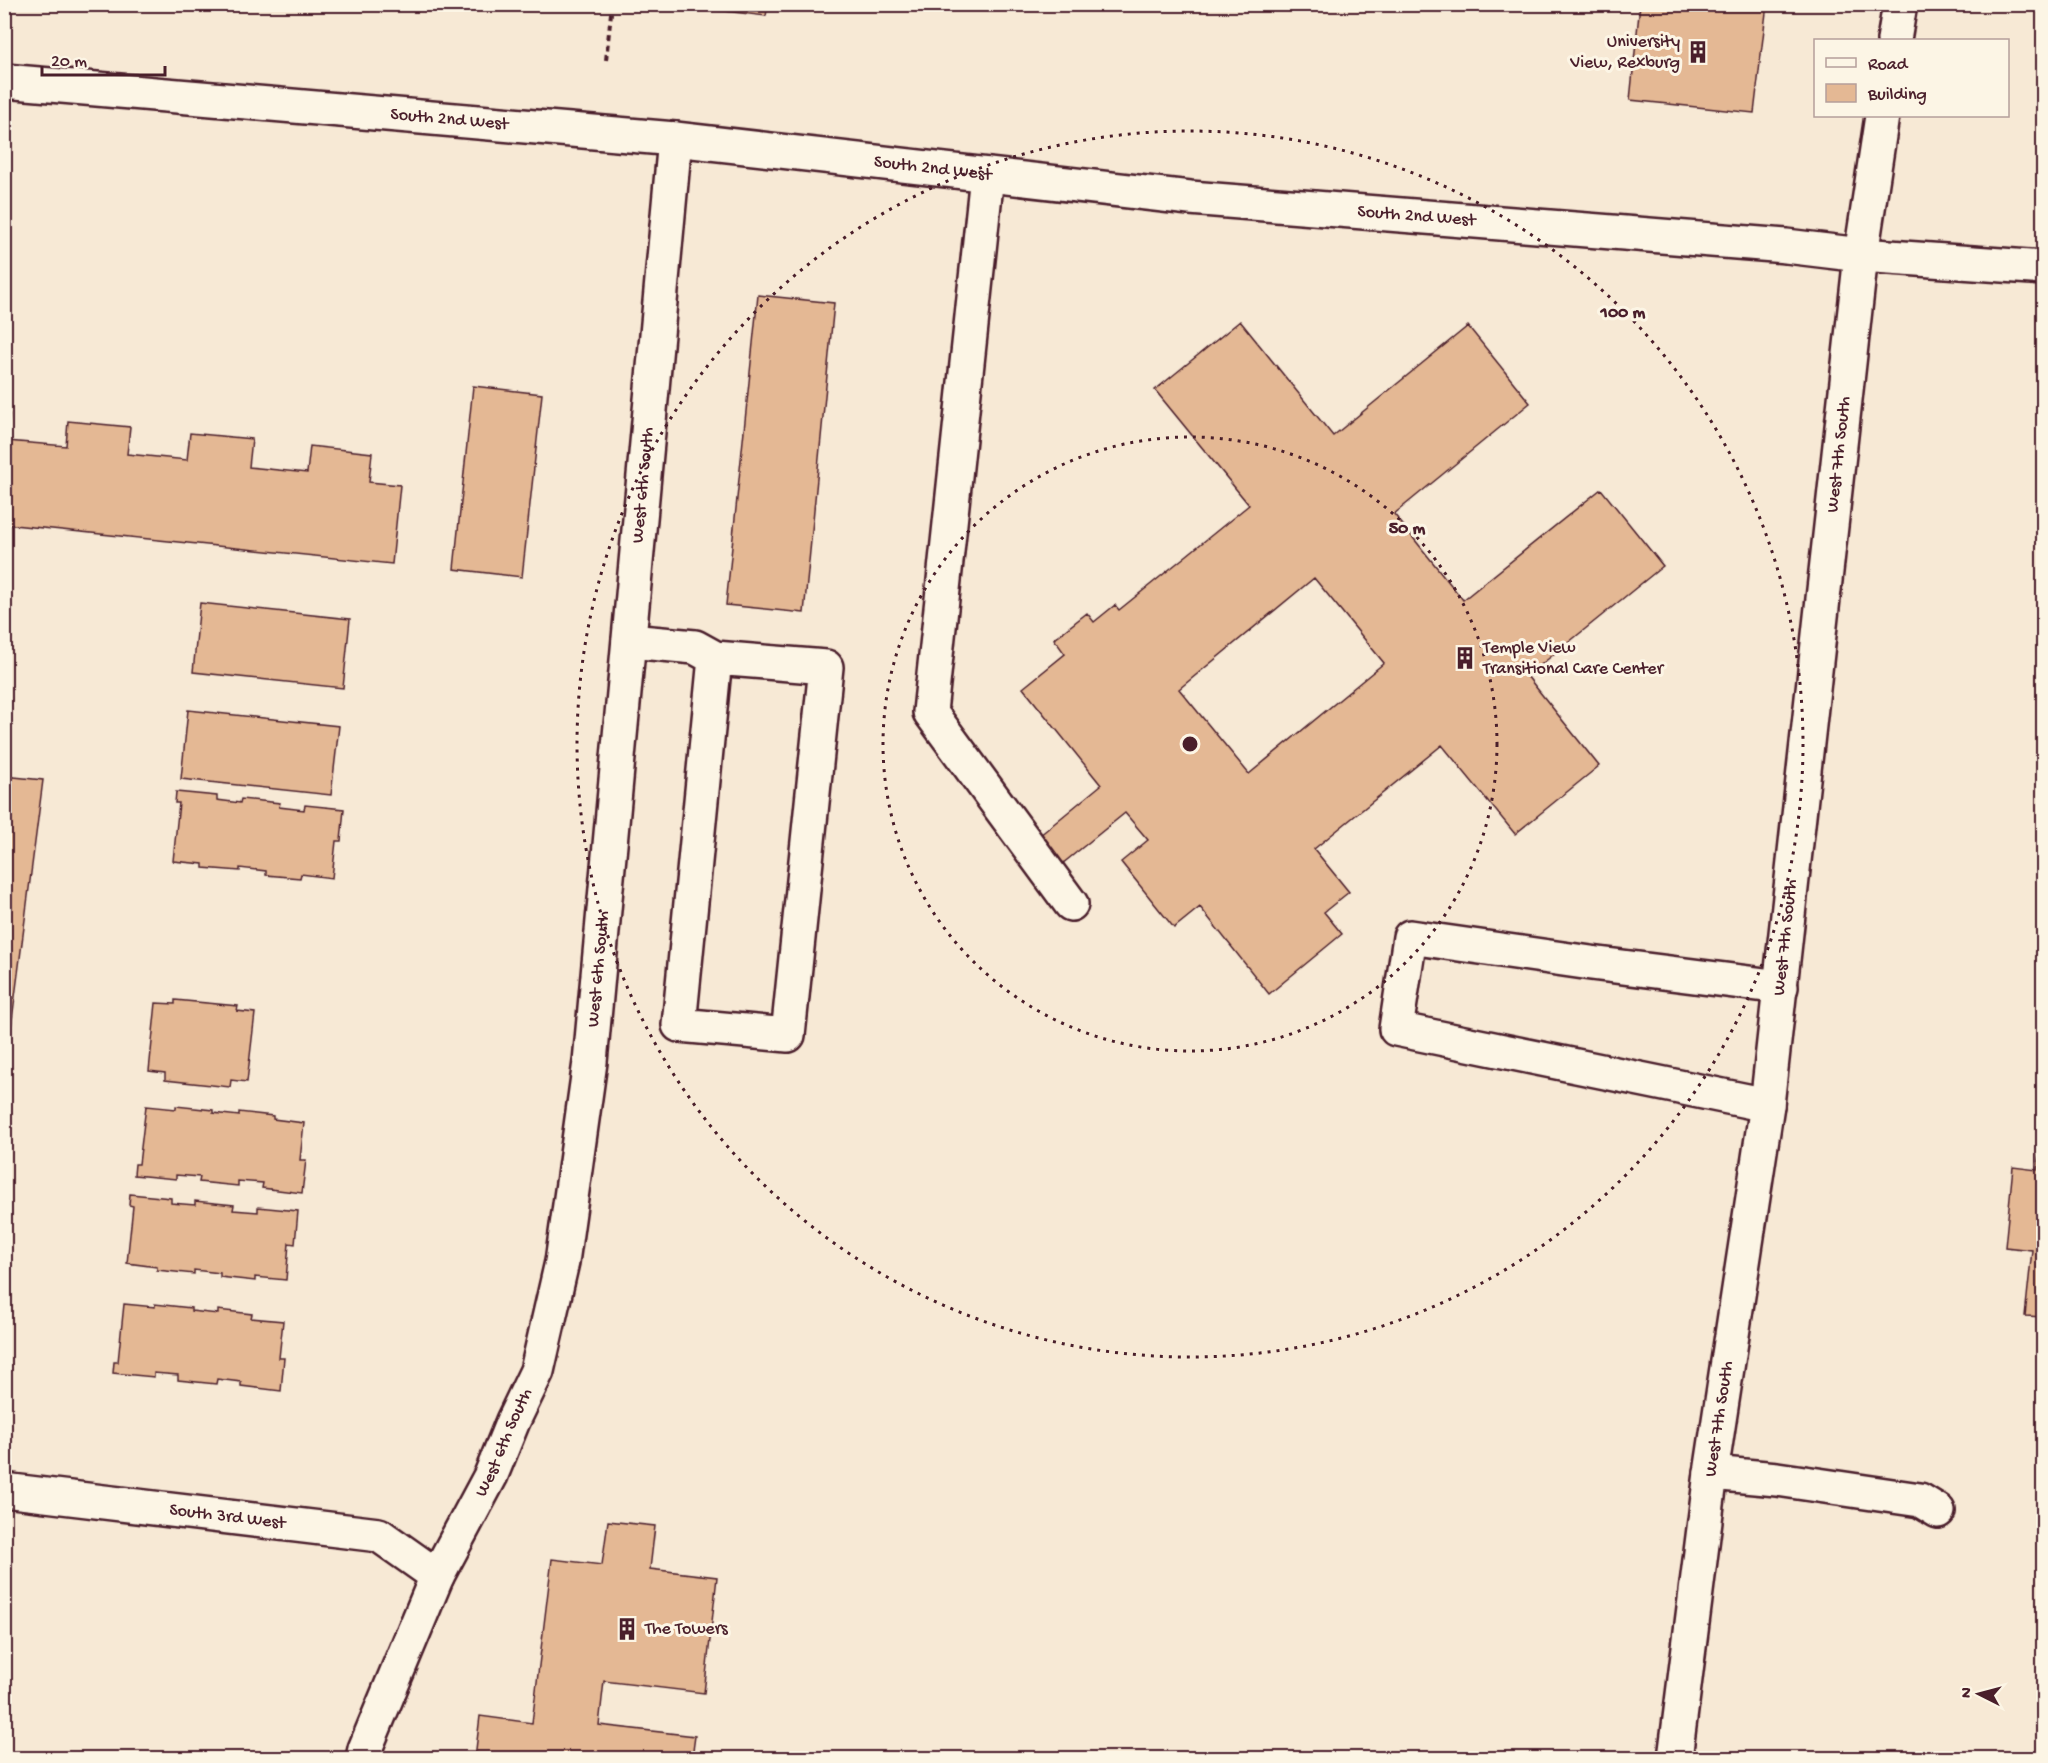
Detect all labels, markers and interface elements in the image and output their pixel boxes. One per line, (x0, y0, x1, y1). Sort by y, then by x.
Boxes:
place label: University View, Rexburg (1569, 32, 1680, 74)
scale bar (42, 39, 165, 77)
building icon: University View, Rexburg (1685, 39, 1711, 65)
legend (1814, 39, 2009, 117)
text: 20 m (51, 52, 87, 73)
text: Road (1868, 55, 1909, 76)
text: Building (1867, 85, 1927, 106)
street label: South 2nd West (390, 104, 511, 135)
street label: South 2nd West (873, 151, 994, 186)
street label: South 2nd West (1357, 201, 1478, 232)
text: 100 m (1600, 303, 1646, 324)
street label: West 7th South (1822, 395, 1856, 514)
street label: West 6th South (627, 426, 659, 544)
text: 50 m (1389, 519, 1426, 540)
place label: Temple View Transitional Care Center (1482, 638, 1665, 680)
building icon: Temple View Transitional Care Center (1452, 645, 1478, 671)
centre of rings (1180, 734, 1200, 754)
street label: West 7th South (1769, 878, 1802, 997)
street label: West 6th South (583, 910, 614, 1028)
street label: West 7th South (1700, 1359, 1738, 1478)
street label: West 6th South (471, 1385, 538, 1501)
street label: South 3rd West (168, 1499, 288, 1534)
building icon: The Towers (614, 1616, 640, 1642)
place label: The Towers (644, 1619, 729, 1640)
north arrow (1949, 1664, 2009, 1724)
text: N (1958, 1686, 1978, 1699)

